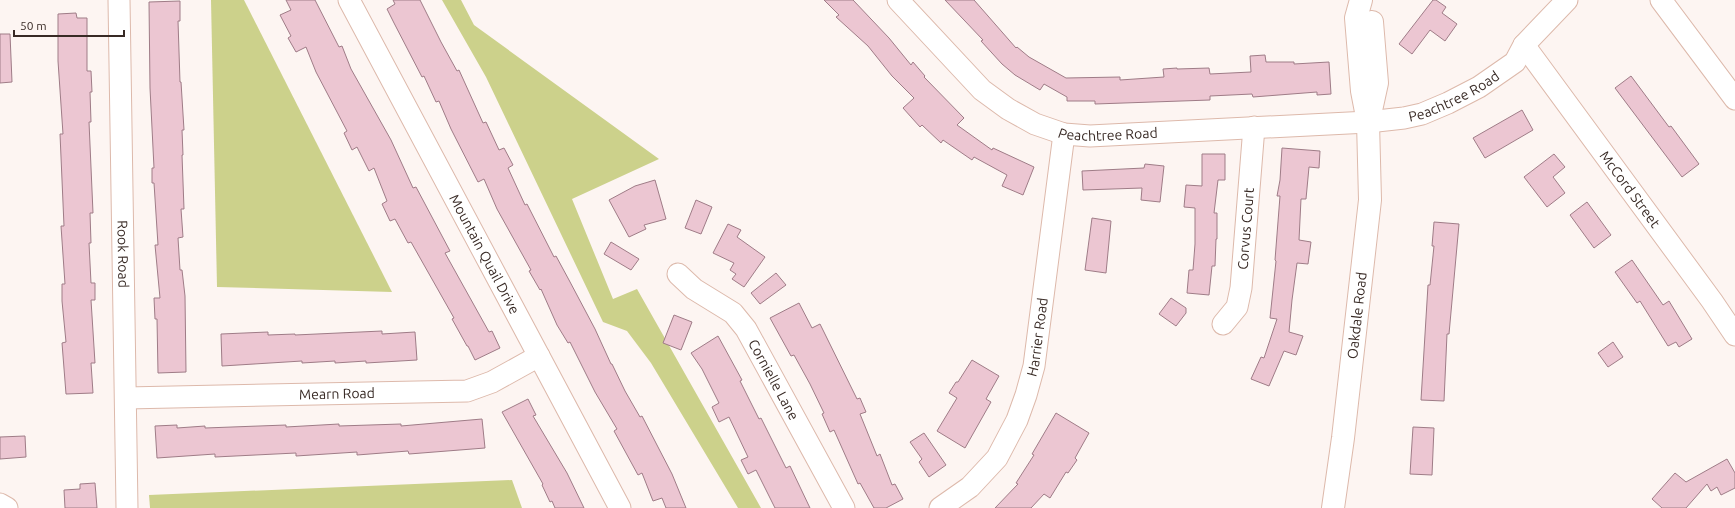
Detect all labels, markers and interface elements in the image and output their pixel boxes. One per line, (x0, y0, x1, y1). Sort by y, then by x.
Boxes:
scale bar (14, 12, 124, 38)
text: 50 m (20, 19, 47, 32)
street label: Peachtree Road (1407, 68, 1502, 125)
street label: Peachtree Road (1056, 125, 1158, 144)
street label: McCord Street (1596, 148, 1664, 231)
street label: Corvus Court (1235, 187, 1257, 270)
street label: Mountain Quail Drive (446, 192, 523, 317)
street label: Rook Road (114, 220, 132, 288)
street label: Oakdale Road (1344, 271, 1370, 360)
street label: Harrier Road (1023, 297, 1051, 378)
street label: Cornielle Lane (745, 336, 802, 423)
street label: Mearn Road (299, 385, 375, 402)

